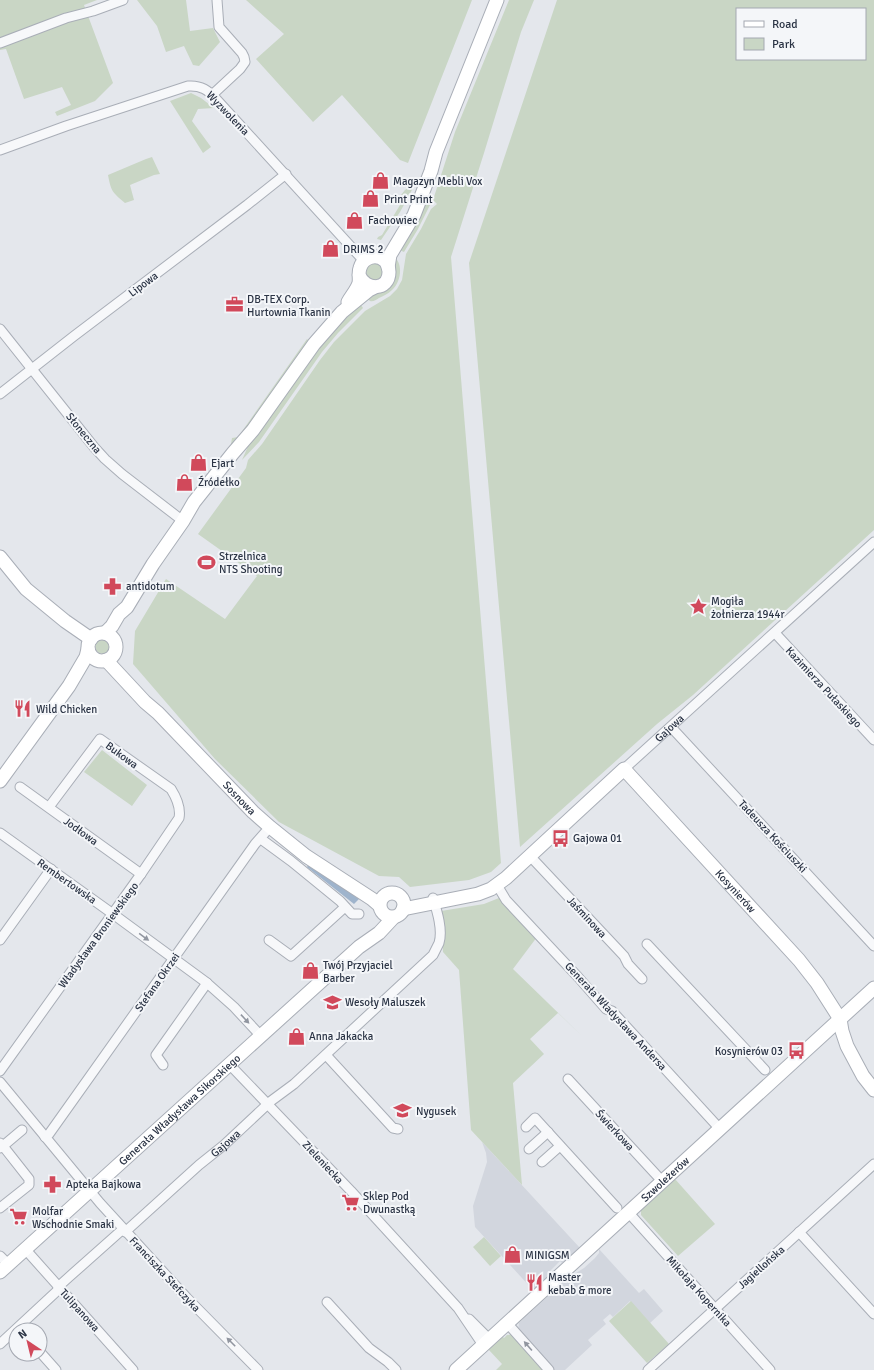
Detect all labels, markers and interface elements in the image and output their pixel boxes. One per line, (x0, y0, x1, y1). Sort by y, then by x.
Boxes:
legend (736, 8, 866, 60)
text: Road (772, 17, 798, 32)
text: Park (772, 37, 795, 52)
street label: Wyzwolenia (203, 89, 252, 138)
shop icon: Magazyn Mebli Vox (370, 171, 390, 191)
place label: Magazyn Mebli Vox (393, 175, 482, 188)
shop icon: Print Print (361, 189, 381, 209)
place label: Print Print (384, 193, 433, 206)
shop icon: Fachowiec (345, 210, 365, 230)
place label: Fachowiec (368, 214, 417, 227)
shop icon: DRIMS 2 (320, 239, 340, 259)
place label: DRIMS 2 (343, 243, 383, 256)
street label: Lipowa (126, 269, 161, 300)
place label: DB-TEX Corp. Hurtownia Tkanin (247, 293, 331, 319)
office icon: DB-TEX Corp. Hurtownia Tkanin (224, 295, 244, 315)
street label: Słoneczna (63, 410, 104, 457)
shop icon: Ejart (188, 453, 208, 473)
place label: Ejart (211, 457, 234, 470)
shop icon: Źródełko (175, 472, 195, 492)
place label: Źródełko (198, 475, 240, 489)
place label: Strzelnica NTS Shooting (219, 550, 283, 576)
sports icon: Strzelnica NTS Shooting (196, 552, 216, 572)
pharmacy icon: antidotum (103, 576, 123, 596)
place label: antidotum (126, 580, 175, 593)
place label: Mogiła żołnierza 1944r (711, 595, 784, 621)
place icon: Mogiła żołnierza 1944r (688, 597, 708, 617)
street label: Kazimierza Pułaskiego (783, 644, 865, 731)
restaurant icon: Wild Chicken (13, 699, 33, 719)
place label: Wild Chicken (36, 703, 97, 716)
street label: Gajowa (652, 712, 687, 745)
street label: Bukowa (103, 739, 141, 772)
street label: Sosnowa (220, 779, 259, 818)
street label: Tadeusza Kościuszki (736, 797, 810, 875)
street label: Jodłowa (61, 815, 101, 848)
bus stop icon: Gajowa 01 (550, 828, 570, 848)
place label: Gajowa 01 (573, 832, 622, 845)
street label: Rembertowska (35, 856, 99, 907)
street label: Kosynierów (712, 867, 758, 916)
street label: Władysława Broniewskiego (56, 880, 141, 991)
street label: Jaśminowa (564, 894, 609, 941)
one-way arrow (139, 933, 150, 941)
street label: Stefana Okrzei (132, 950, 182, 1014)
place label: Twój Przyjaciel Barber (323, 959, 393, 985)
street label: Generała Władysława Andersa (562, 960, 669, 1073)
shop icon: Twój Przyjaciel Barber (300, 961, 320, 981)
school or university icon: Wesoły Maluszek (322, 992, 342, 1012)
place label: Wesoły Maluszek (345, 996, 426, 1009)
one-way arrow (240, 1014, 249, 1023)
shop icon: Anna Jakacka (286, 1026, 306, 1046)
place label: Anna Jakacka (309, 1030, 374, 1043)
bus stop icon: Kosynierów 03 (786, 1041, 806, 1061)
place label: Kosynierów 03 (715, 1045, 783, 1058)
street label: Generała Władysława Sikorskiego (116, 1052, 243, 1168)
school or university icon: Nygusek (393, 1101, 413, 1121)
place label: Nygusek (416, 1105, 457, 1118)
street label: Świerkowa (593, 1107, 638, 1154)
street label: Gajowa (208, 1127, 243, 1160)
street label: Zieleniecka (299, 1138, 346, 1187)
street label: Szwoleżerów (638, 1154, 692, 1205)
pharmacy icon: Apteka Bajkowa (43, 1174, 63, 1194)
place label: Apteka Bajkowa (66, 1178, 141, 1191)
place label: Sklep Pod Dwunastką (363, 1190, 416, 1216)
supermarket icon: Sklep Pod Dwunastką (340, 1192, 360, 1212)
place label: Molfar Wschodnie Smaki (32, 1205, 114, 1231)
supermarket icon: Molfar Wschodnie Smaki (9, 1207, 29, 1227)
street label: Franciszka Stefczyka (127, 1234, 203, 1315)
street label: Jagiellońska (735, 1243, 788, 1292)
shop icon: MINIGSM (502, 1245, 522, 1265)
place label: MINIGSM (525, 1249, 570, 1262)
street label: Mikołaja Kopernika (663, 1253, 734, 1330)
place label: Master kebab & more (548, 1271, 612, 1297)
restaurant icon: Master kebab & more (525, 1273, 545, 1293)
street label: Tulipanowa (57, 1286, 103, 1335)
north arrow (8, 1322, 48, 1362)
text: N (16, 1327, 29, 1342)
one-way arrow (226, 1337, 236, 1347)
one-way arrow (524, 1342, 533, 1351)

